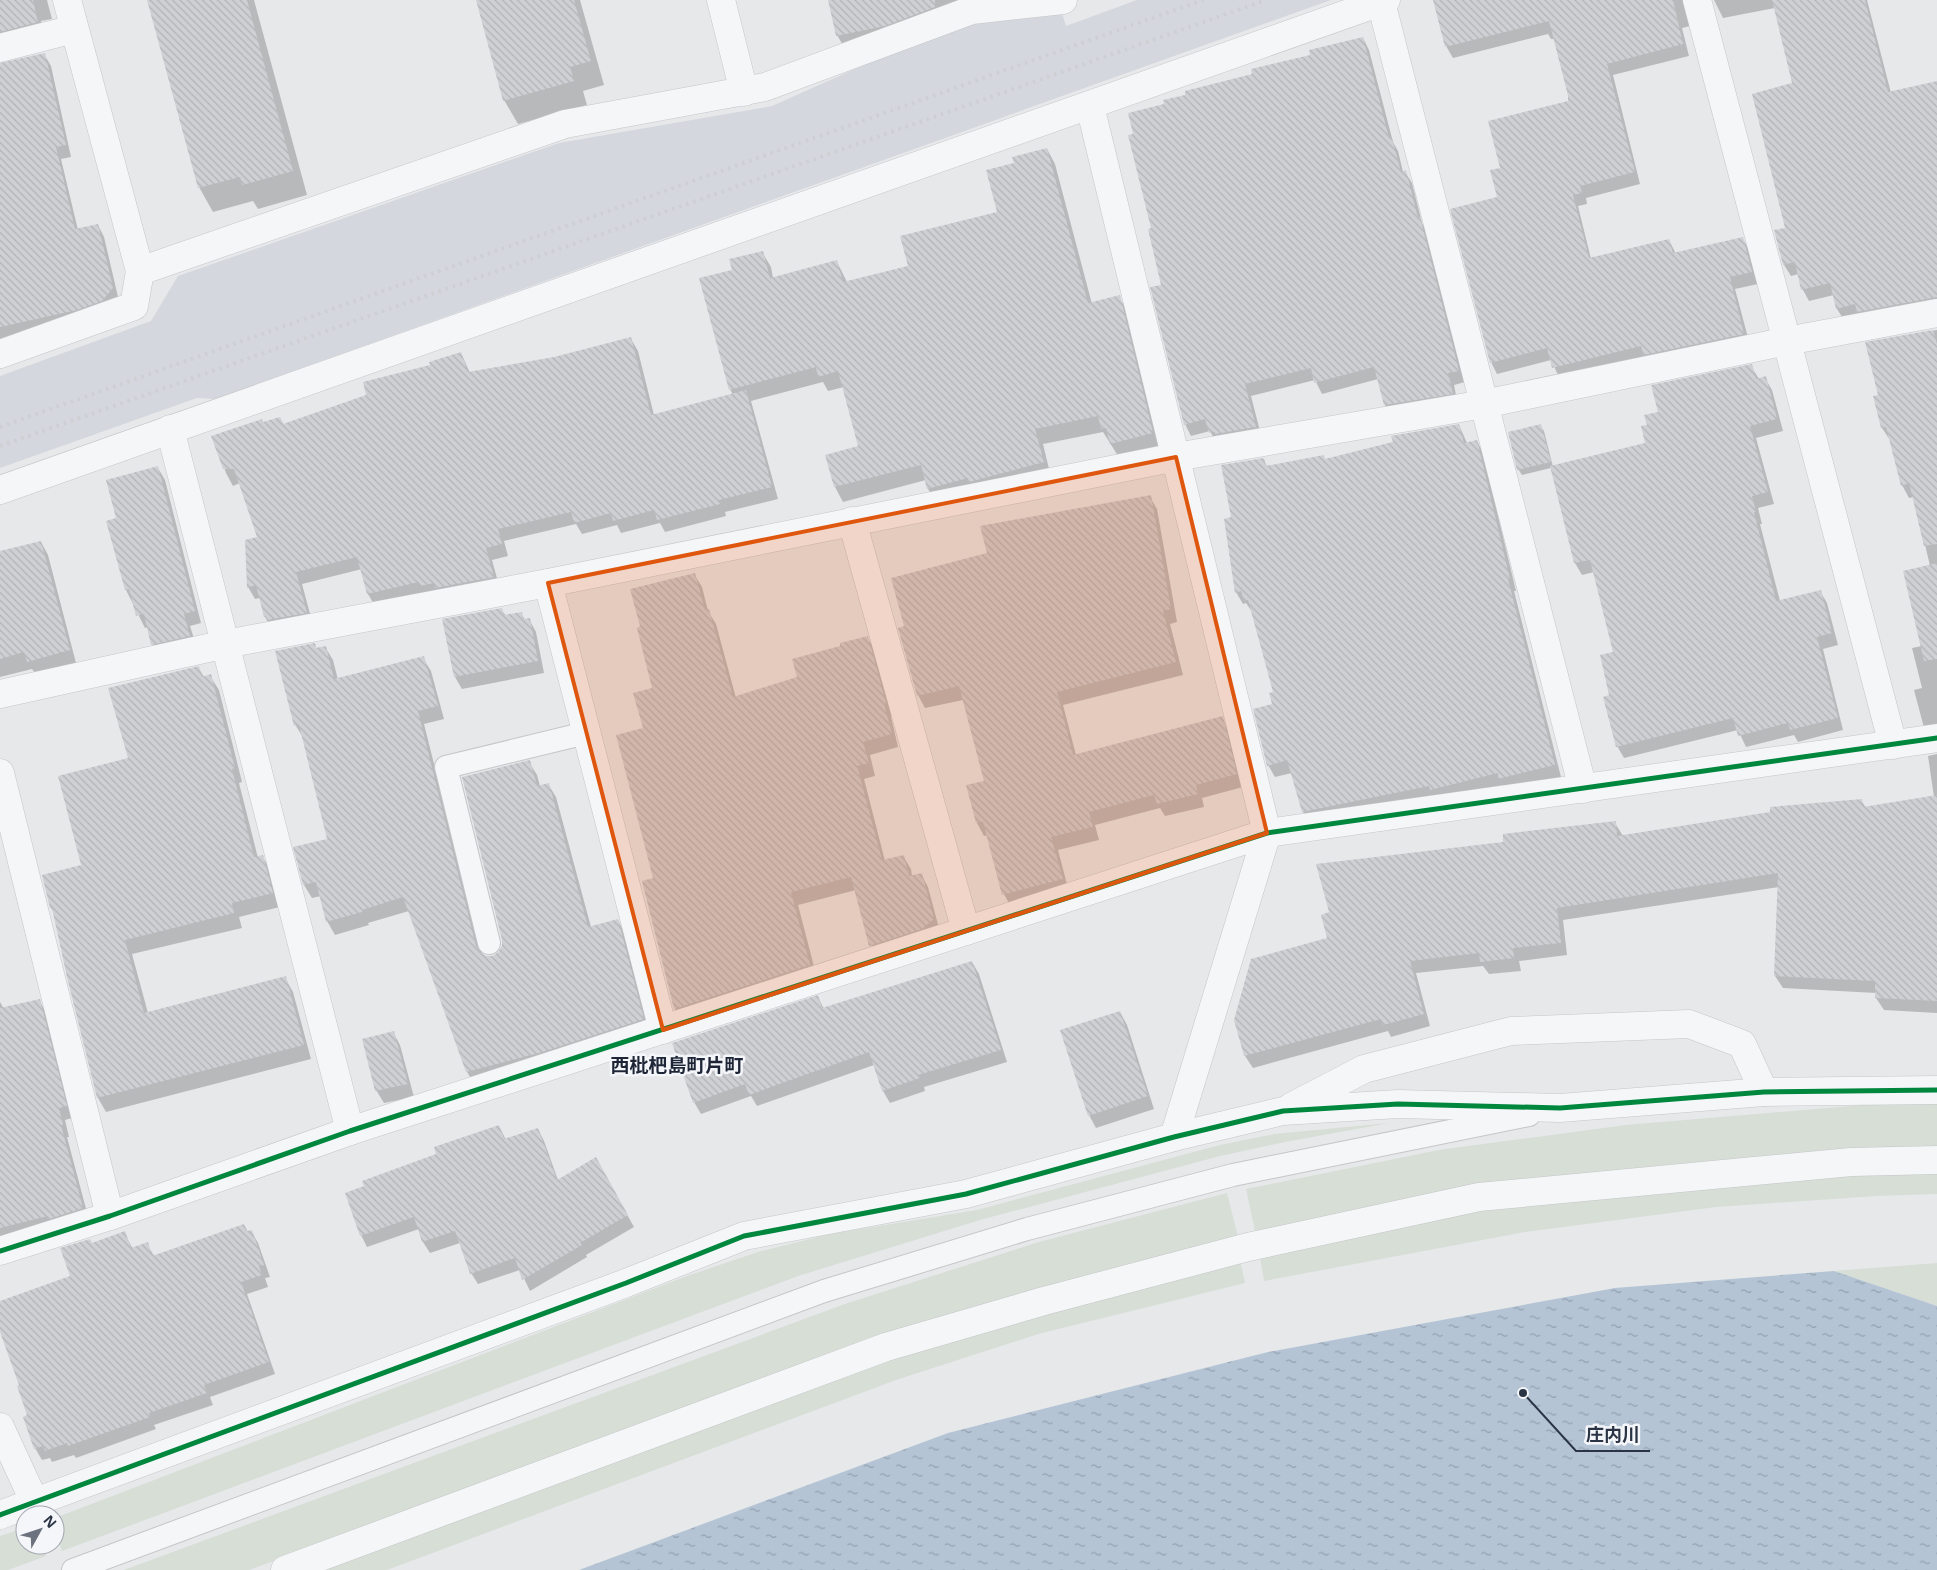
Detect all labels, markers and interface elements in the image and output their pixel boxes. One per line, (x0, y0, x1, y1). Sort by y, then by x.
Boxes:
district label: 西枇杷島町片町 (610, 1052, 744, 1078)
callout: 庄内川 (1576, 1418, 1650, 1451)
text: 庄内川 (1586, 1422, 1640, 1446)
north arrow (15, 1505, 65, 1555)
text: N (39, 1511, 61, 1532)

